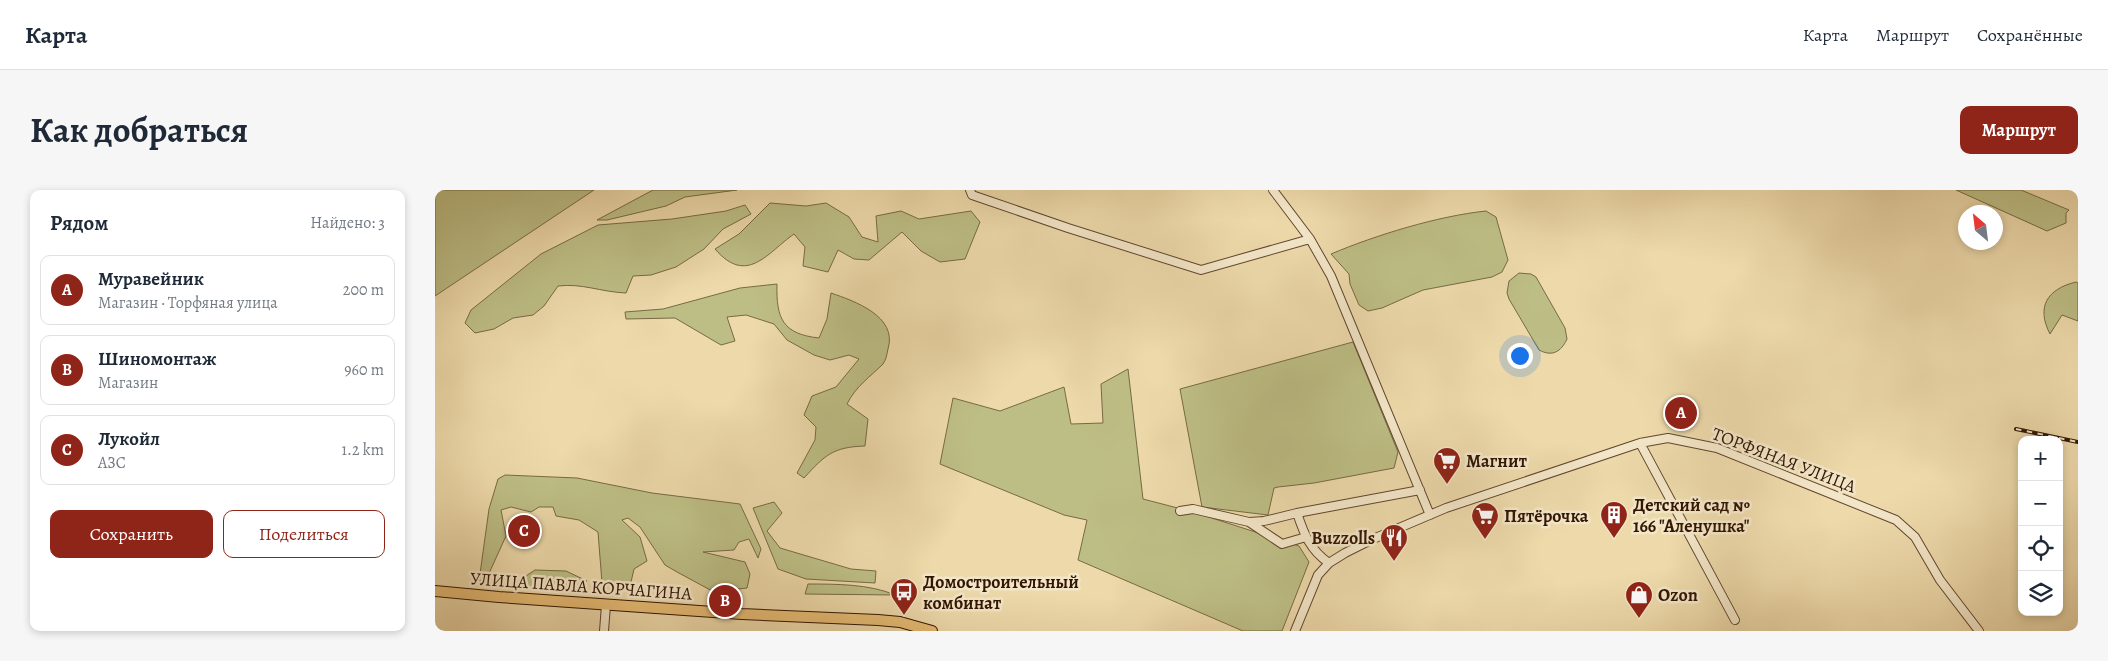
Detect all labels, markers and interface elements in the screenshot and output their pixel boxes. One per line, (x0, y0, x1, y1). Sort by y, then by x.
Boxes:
text: Карта (25, 19, 87, 51)
text: Карта (1803, 23, 1848, 47)
text: Маршрут (1876, 23, 1949, 47)
text: Сохранённые (1977, 23, 2083, 47)
text: Как добраться (30, 106, 248, 154)
button: Маршрут (1960, 106, 2078, 154)
north arrow (1958, 205, 2003, 250)
text: Рядом (50, 209, 108, 237)
text: Найдено: 3 (310, 212, 385, 234)
text: Муравейник (98, 266, 204, 292)
text: A (62, 279, 72, 301)
text: 200 m (343, 279, 384, 301)
text: Магазин · Торфяная улица (98, 292, 278, 314)
your location (1507, 343, 1533, 369)
text: Шиномонтаж (98, 346, 217, 372)
text: B (62, 359, 72, 381)
text: 960 m (344, 359, 384, 381)
text: Магазин (98, 372, 158, 394)
pin: A (1665, 394, 1697, 432)
street label: ТОРФЯНАЯ УЛИЦА (1709, 421, 1860, 499)
text: Лукойл (98, 426, 160, 452)
map controls (2018, 436, 2063, 616)
button: + (2018, 436, 2063, 481)
text: C (62, 439, 72, 461)
text: 1.2 km (342, 439, 384, 461)
supermarket icon: Магнит (1432, 446, 1462, 485)
place label: Магнит (1466, 449, 1527, 473)
text: АЗС (98, 452, 126, 474)
button: − (2018, 481, 2063, 526)
place label: Детский сад № 166 "Аленушка" (1633, 493, 1750, 538)
building icon: Детский сад № 166 "Аленушка" (1599, 500, 1629, 539)
supermarket icon: Пятёрочка (1470, 501, 1500, 540)
place label: Пятёрочка (1504, 504, 1589, 528)
button: Сохранить (50, 510, 213, 558)
button: Поделиться (223, 510, 385, 558)
pin: C (508, 512, 540, 550)
restaurant icon: Buzzolls (1379, 523, 1409, 562)
place label: Buzzolls (1311, 526, 1375, 550)
button: locate (2018, 526, 2063, 571)
street label: УЛИЦА ПАВЛА КОРЧАГИНА (469, 566, 693, 606)
place label: Домостроительный комбинат (923, 570, 1079, 615)
button: layers (2018, 571, 2063, 616)
bus stop icon: Домостроительный комбинат (889, 577, 919, 616)
shop icon: Ozon (1624, 580, 1654, 619)
pin: B (709, 582, 741, 620)
place label: Ozon (1658, 583, 1698, 607)

